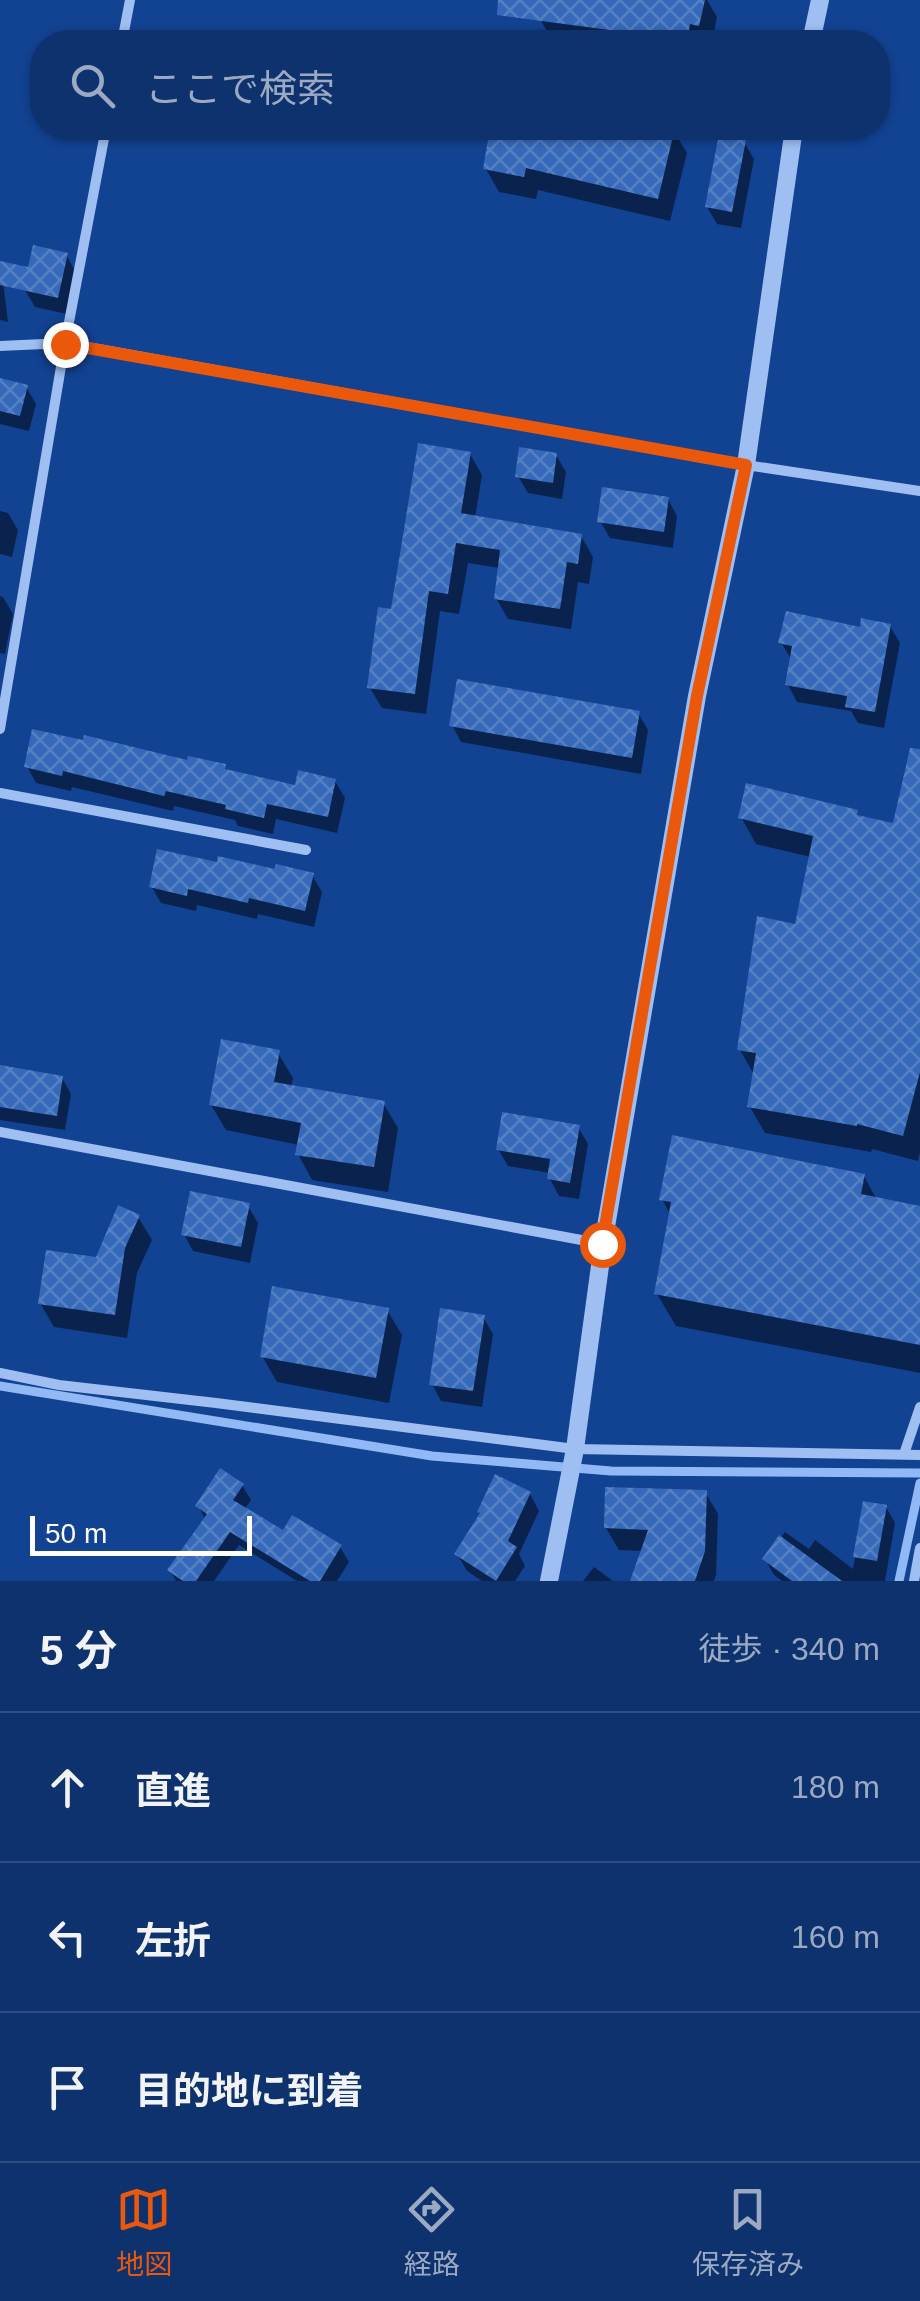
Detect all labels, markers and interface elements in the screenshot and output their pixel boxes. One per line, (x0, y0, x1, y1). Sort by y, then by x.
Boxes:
search box (30, 30, 890, 140)
icon: search (65, 58, 120, 113)
text: ここで検索 (145, 68, 335, 110)
route end (43, 322, 89, 368)
route start (580, 1222, 626, 1268)
scale bar (30, 1511, 252, 1556)
text: 50 m (45, 1518, 107, 1549)
text: 5 分 (40, 1627, 117, 1674)
text: 徒歩 · 340 m (699, 1631, 880, 1667)
icon: ahead (40, 1760, 95, 1815)
text: 180 m (791, 1769, 880, 1805)
text: 直進 (135, 1770, 211, 1812)
icon: left (40, 1910, 95, 1965)
text: 160 m (791, 1919, 880, 1955)
text: 左折 (135, 1920, 211, 1962)
icon: arrive (40, 2060, 95, 2115)
text: 目的地に到着 (135, 2070, 363, 2112)
tab: 地図 (116, 2182, 172, 2282)
tab: 経路 (404, 2182, 460, 2282)
tab: 保存済み (692, 2182, 804, 2282)

